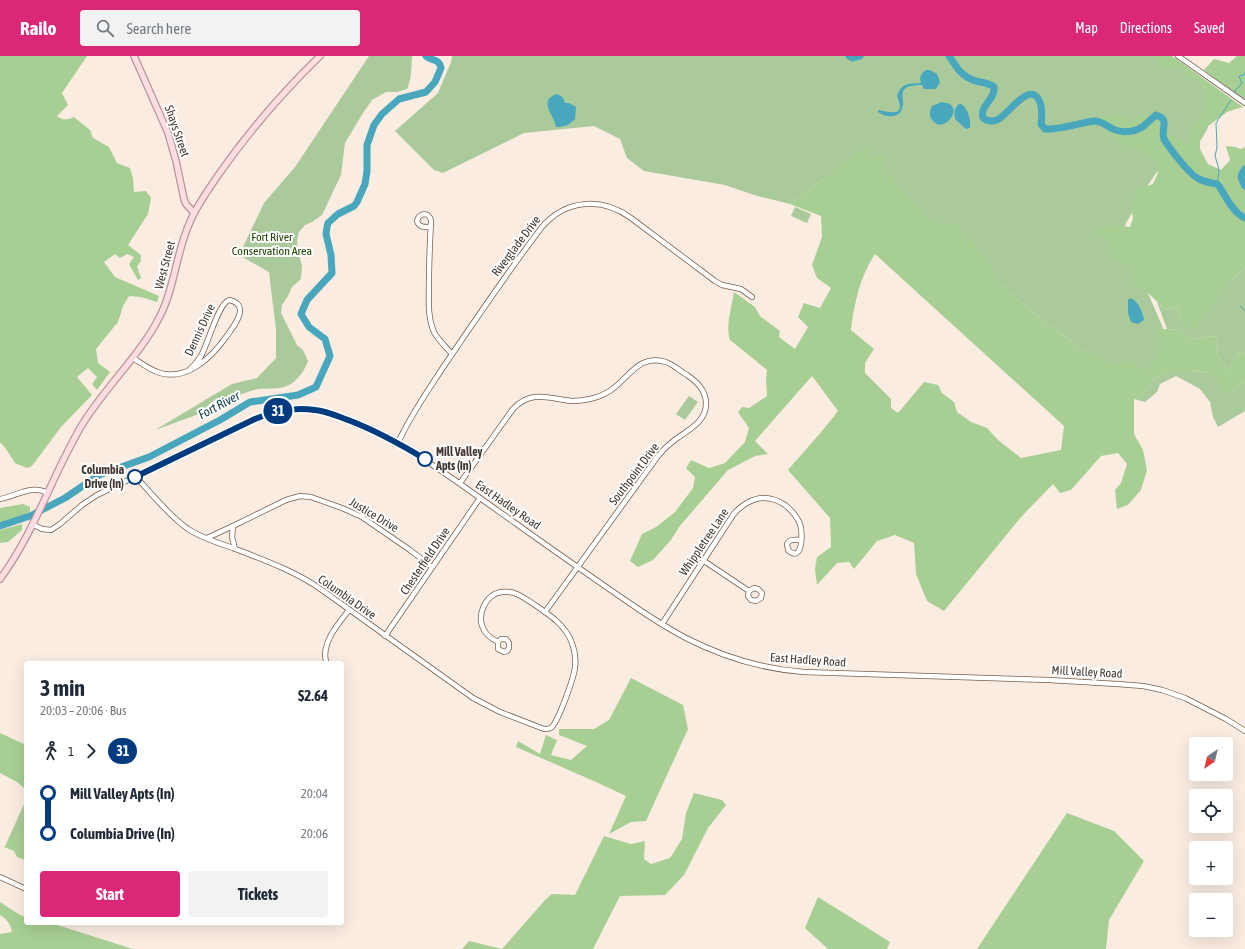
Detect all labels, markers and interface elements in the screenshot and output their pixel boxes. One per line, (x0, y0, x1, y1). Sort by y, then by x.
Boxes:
search box (80, 10, 360, 46)
text: Railo (20, 17, 56, 39)
icon: search (94, 17, 116, 39)
text: Search here (126, 20, 191, 37)
text: Map (1075, 20, 1098, 36)
text: Directions (1120, 20, 1172, 36)
text: Saved (1194, 20, 1225, 36)
street label: Shays Street (162, 103, 193, 159)
street label: Riverglade Drive (489, 213, 543, 279)
park label: Fort River Conservation Area (232, 230, 312, 258)
street label: West Street (152, 239, 178, 291)
street label: Dennis Drive (182, 302, 218, 358)
water label: Fort River (196, 387, 243, 422)
line badge: 31 (260, 398, 296, 424)
text: 31 (271, 403, 285, 419)
street label: Southpoint Drive (606, 440, 662, 508)
place label: Mill Valley Apts (In) (435, 445, 482, 473)
marker: Mill Valley Apts (In) (417, 451, 433, 467)
place label: Columbia Drive (In) (81, 463, 124, 491)
marker: Columbia Drive (In) (127, 469, 143, 485)
street label: East Hadley Road (473, 477, 543, 533)
street label: Justice Drive (347, 495, 401, 535)
street label: Whippletree Lane (676, 506, 732, 578)
street label: Chesterfield Drive (397, 525, 453, 597)
street label: Columbia Drive (315, 572, 379, 622)
street label: East Hadley Road (770, 650, 846, 670)
street label: Mill Valley Road (1051, 663, 1123, 681)
text: 3 min (40, 675, 85, 701)
text: $2.64 (298, 687, 328, 704)
text: 20:03 – 20:06 · Bus (40, 703, 127, 718)
north arrow (1189, 737, 1233, 781)
map controls (1189, 737, 1233, 937)
icon: walk (40, 740, 62, 762)
icon: forward (80, 740, 102, 762)
text: 31 (116, 743, 129, 759)
text: 1 (68, 744, 74, 759)
text: Mill Valley Apts (In) (70, 785, 175, 802)
text: 20:04 (301, 786, 328, 801)
button: locate (1189, 789, 1233, 833)
text: Columbia Drive (In) (70, 825, 175, 842)
text: 20:06 (301, 826, 328, 841)
button: + (1189, 841, 1233, 885)
button: Start (40, 871, 180, 917)
button: Tickets (188, 871, 328, 917)
button: − (1189, 893, 1233, 937)

